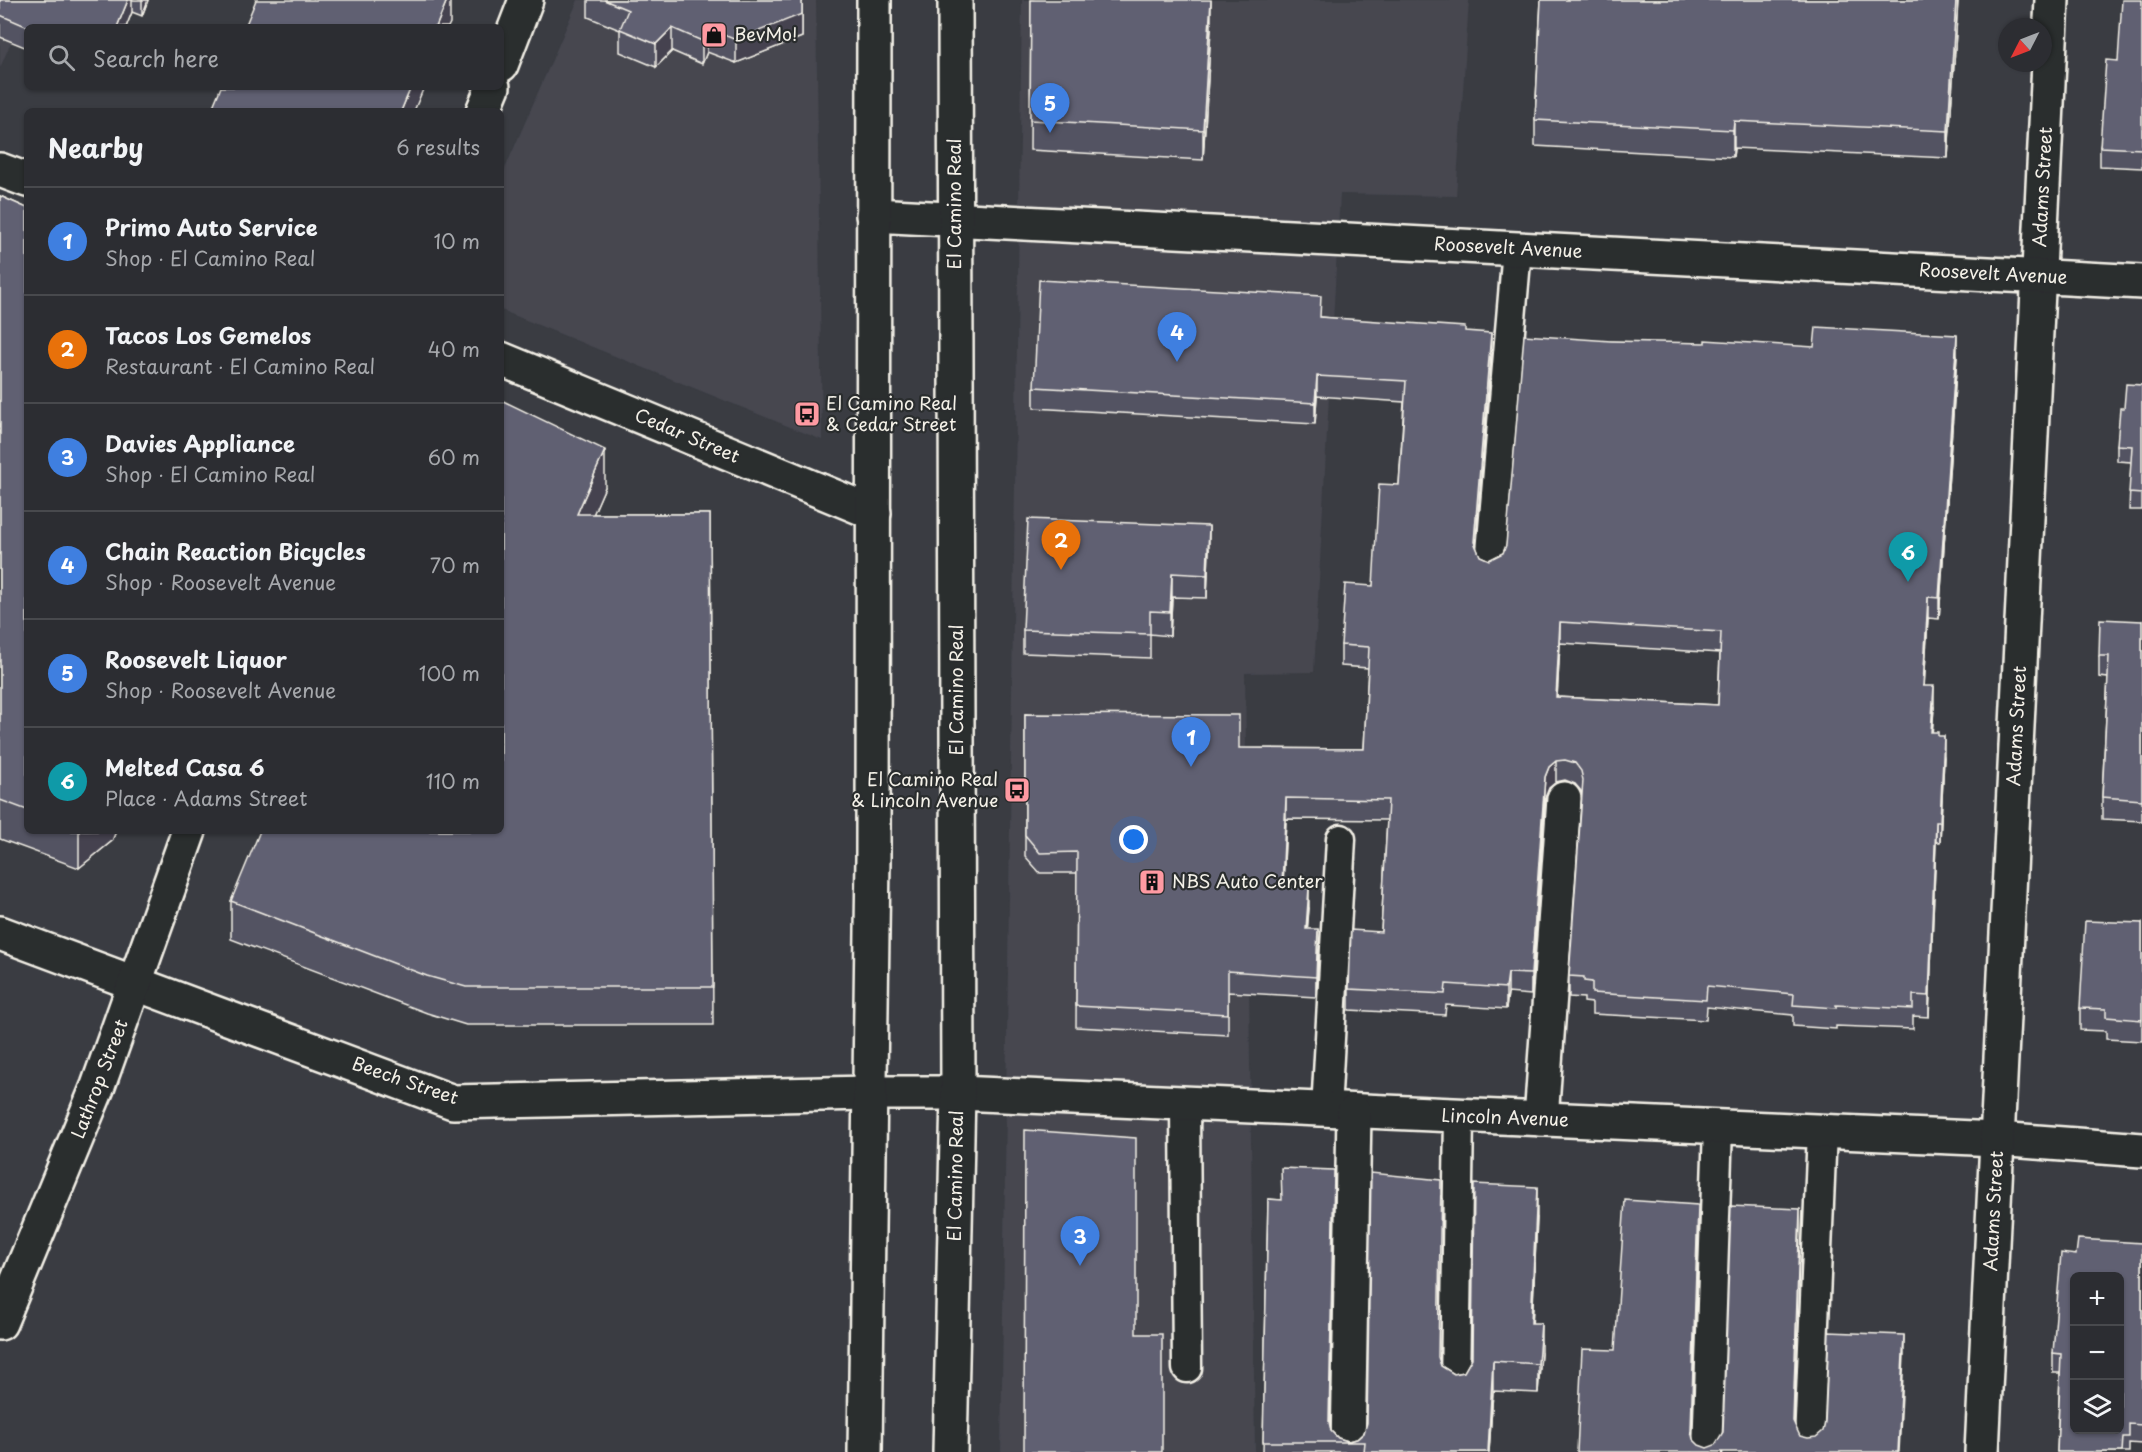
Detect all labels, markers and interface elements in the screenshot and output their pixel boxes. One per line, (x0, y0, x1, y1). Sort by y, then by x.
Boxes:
north arrow (1998, 18, 2052, 72)
shop icon: BevMo! (699, 20, 729, 50)
place label: BevMo! (734, 20, 797, 47)
search box (24, 24, 504, 90)
icon: search (45, 41, 78, 74)
text: Search here (93, 41, 219, 74)
pin: 5 (1030, 84, 1070, 133)
street label: Adams Street (2025, 126, 2058, 248)
text: Nearby (48, 128, 143, 167)
text: 6 results (396, 132, 480, 162)
street label: El Camino Real (940, 139, 967, 269)
text: Primo Auto Service (105, 210, 318, 243)
text: 1 (63, 226, 72, 256)
text: 10 m (433, 226, 480, 256)
street label: Roosevelt Avenue (1433, 229, 1583, 264)
text: Shop · El Camino Real (105, 243, 315, 273)
street label: Roosevelt Avenue (1918, 255, 2068, 290)
pin: 4 (1158, 312, 1196, 362)
text: Tacos Los Gemelos (105, 318, 311, 351)
text: 2 (60, 334, 75, 364)
text: 40 m (428, 334, 480, 364)
text: Restaurant · El Camino Real (105, 351, 375, 381)
place label: El Camino Real & Cedar Street (826, 389, 957, 437)
bus stop icon: El Camino Real & Cedar Street (792, 399, 822, 429)
street label: Cedar Street (631, 400, 744, 469)
text: Davies Appliance (105, 426, 295, 459)
text: 3 (61, 442, 74, 472)
text: 60 m (428, 442, 480, 472)
text: Shop · El Camino Real (105, 459, 315, 489)
pin: 2 (1042, 520, 1080, 570)
pin: 6 (1888, 532, 1928, 582)
text: Chain Reaction Bicycles (105, 534, 366, 567)
text: 4 (61, 550, 74, 580)
text: 70 m (430, 550, 480, 580)
text: Shop · Roosevelt Avenue (105, 567, 336, 597)
street label: El Camino Real (942, 625, 969, 755)
text: Roosevelt Liquor (105, 642, 287, 675)
text: 5 (61, 658, 74, 688)
text: 100 m (419, 658, 480, 688)
street label: Adams Street (1999, 665, 2032, 787)
text: Shop · Roosevelt Avenue (105, 675, 336, 705)
pin: 1 (1172, 718, 1210, 767)
text: Melted Casa 6 (105, 750, 265, 783)
place label: El Camino Real & Lincoln Avenue (851, 765, 998, 813)
text: 6 (60, 766, 75, 796)
text: 110 m (426, 766, 480, 796)
bus stop icon: El Camino Real & Lincoln Avenue (1002, 775, 1032, 805)
text: Place · Adams Street (105, 783, 307, 813)
your location (1119, 825, 1148, 854)
building icon: NBS Auto Center (1137, 867, 1167, 897)
place label: NBS Auto Center (1172, 867, 1323, 894)
street label: Lathrop Street (63, 1015, 134, 1142)
street label: Beech Street (349, 1049, 462, 1110)
street label: Lincoln Avenue (1441, 1101, 1569, 1132)
street label: El Camino Real (940, 1110, 969, 1242)
street label: Adams Street (1976, 1150, 2009, 1272)
pin: 3 (1060, 1216, 1100, 1266)
map controls (2070, 1272, 2124, 1434)
button: + (2070, 1272, 2124, 1326)
button: − (2070, 1326, 2124, 1380)
button: layers (2070, 1380, 2124, 1434)

